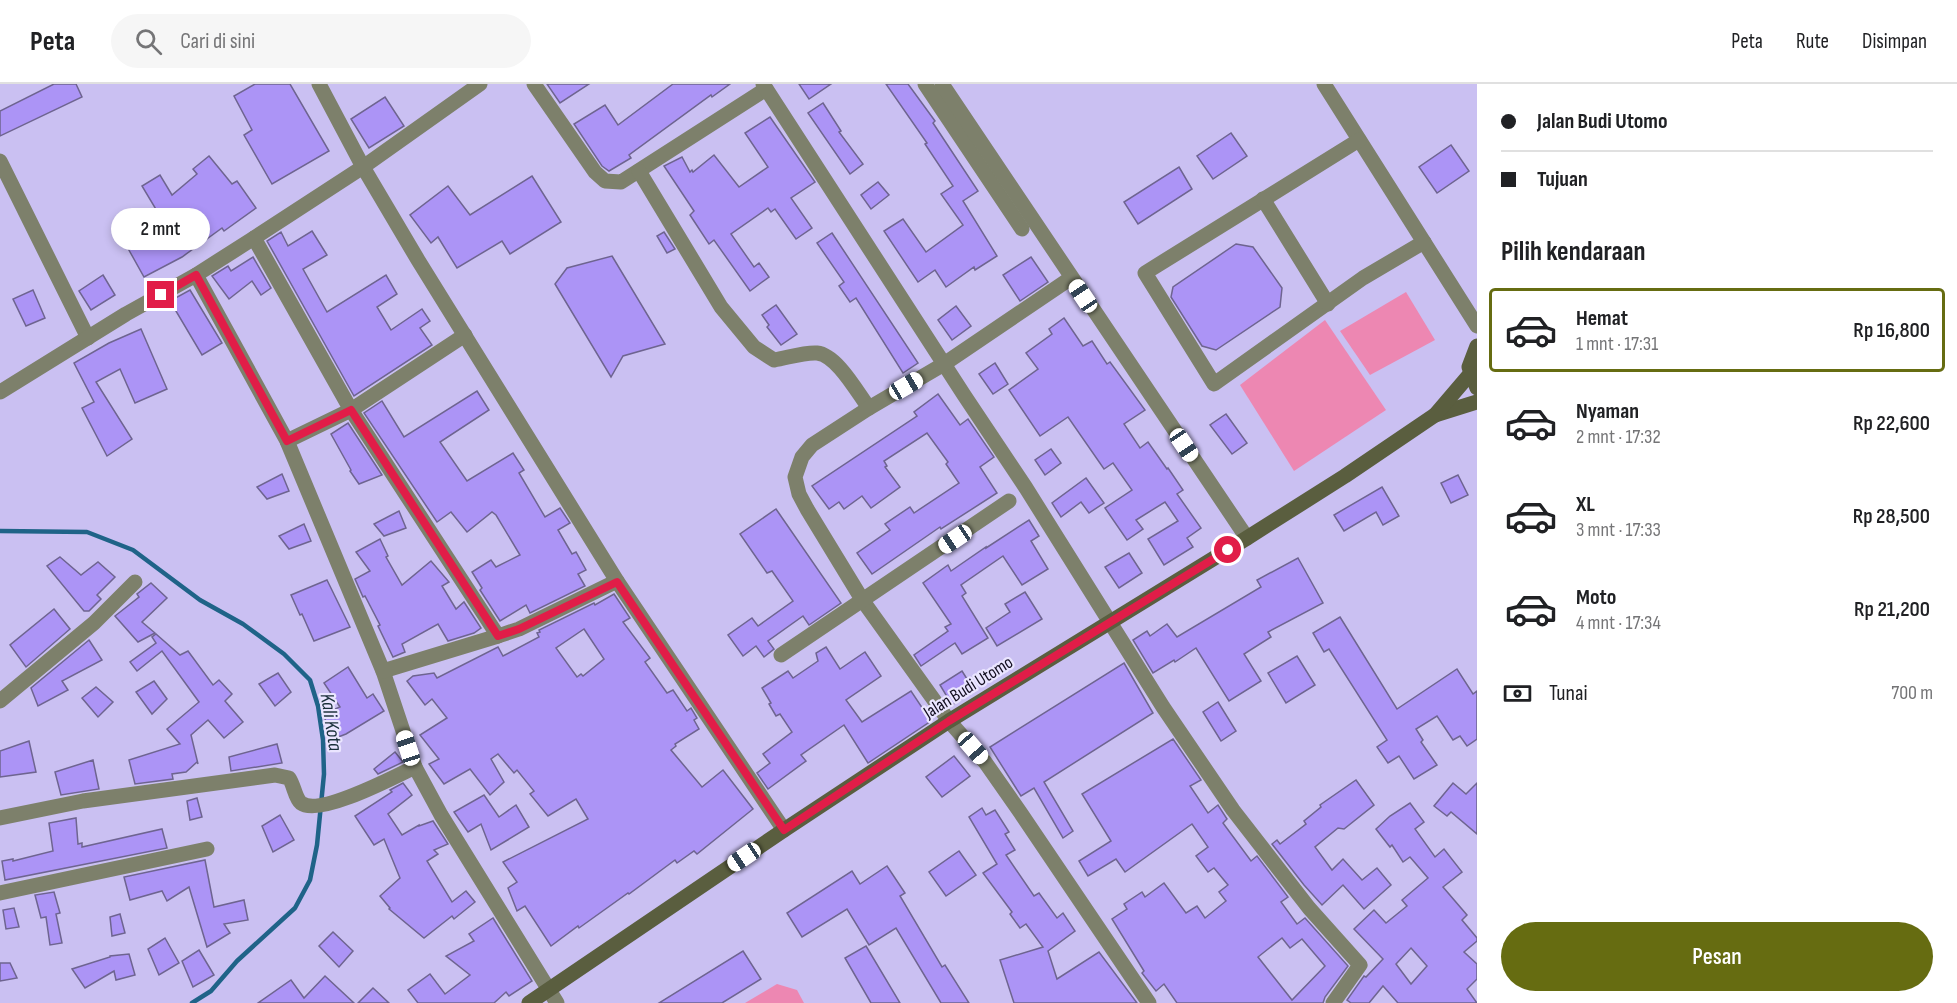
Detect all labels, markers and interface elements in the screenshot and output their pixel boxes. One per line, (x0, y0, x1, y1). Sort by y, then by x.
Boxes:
search box (111, 14, 531, 68)
text: Peta (30, 25, 75, 58)
icon: search (132, 25, 165, 58)
text: Cari di sini (180, 28, 255, 55)
text: Peta (1731, 29, 1763, 54)
text: Rute (1796, 29, 1829, 54)
text: Disimpan (1862, 29, 1927, 54)
text: Jalan Budi Utomo (1537, 108, 1668, 135)
text: Tujuan (1537, 166, 1588, 193)
callout: 2 mnt (112, 208, 210, 250)
text: 2 mnt (140, 217, 181, 241)
text: Pilih kendaraan (1501, 236, 1646, 268)
car (1065, 276, 1101, 316)
route end (147, 281, 174, 308)
icon: car (1504, 303, 1558, 357)
text: Hemat (1576, 305, 1628, 332)
text: Rp 16,800 (1853, 317, 1930, 344)
text: 1 mnt · 17:31 (1576, 332, 1658, 356)
car (886, 369, 926, 403)
icon: car (1504, 396, 1558, 450)
text: Nyaman (1576, 398, 1639, 425)
text: Rp 22,600 (1853, 410, 1930, 437)
car (1166, 425, 1202, 465)
text: 2 mnt · 17:32 (1576, 425, 1661, 449)
icon: car (1504, 489, 1558, 543)
text: XL (1576, 491, 1595, 518)
text: Rp 28,500 (1853, 503, 1930, 530)
text: 3 mnt · 17:33 (1576, 518, 1661, 542)
car (935, 521, 975, 557)
route start (1214, 536, 1241, 563)
icon: car (1504, 582, 1558, 636)
text: Moto (1576, 584, 1616, 611)
text: Rp 21,200 (1854, 596, 1930, 623)
text: 4 mnt · 17:34 (1576, 611, 1661, 635)
street label: Jalan Budi Utomo (919, 652, 1017, 724)
icon: cash (1501, 677, 1534, 710)
text: Tunai (1549, 680, 1588, 707)
text: 700 m (1891, 681, 1933, 705)
water label: Kali Kota (315, 692, 347, 753)
car (394, 728, 422, 768)
car (954, 729, 992, 767)
car (724, 839, 764, 875)
button: Pesan (1501, 922, 1933, 991)

